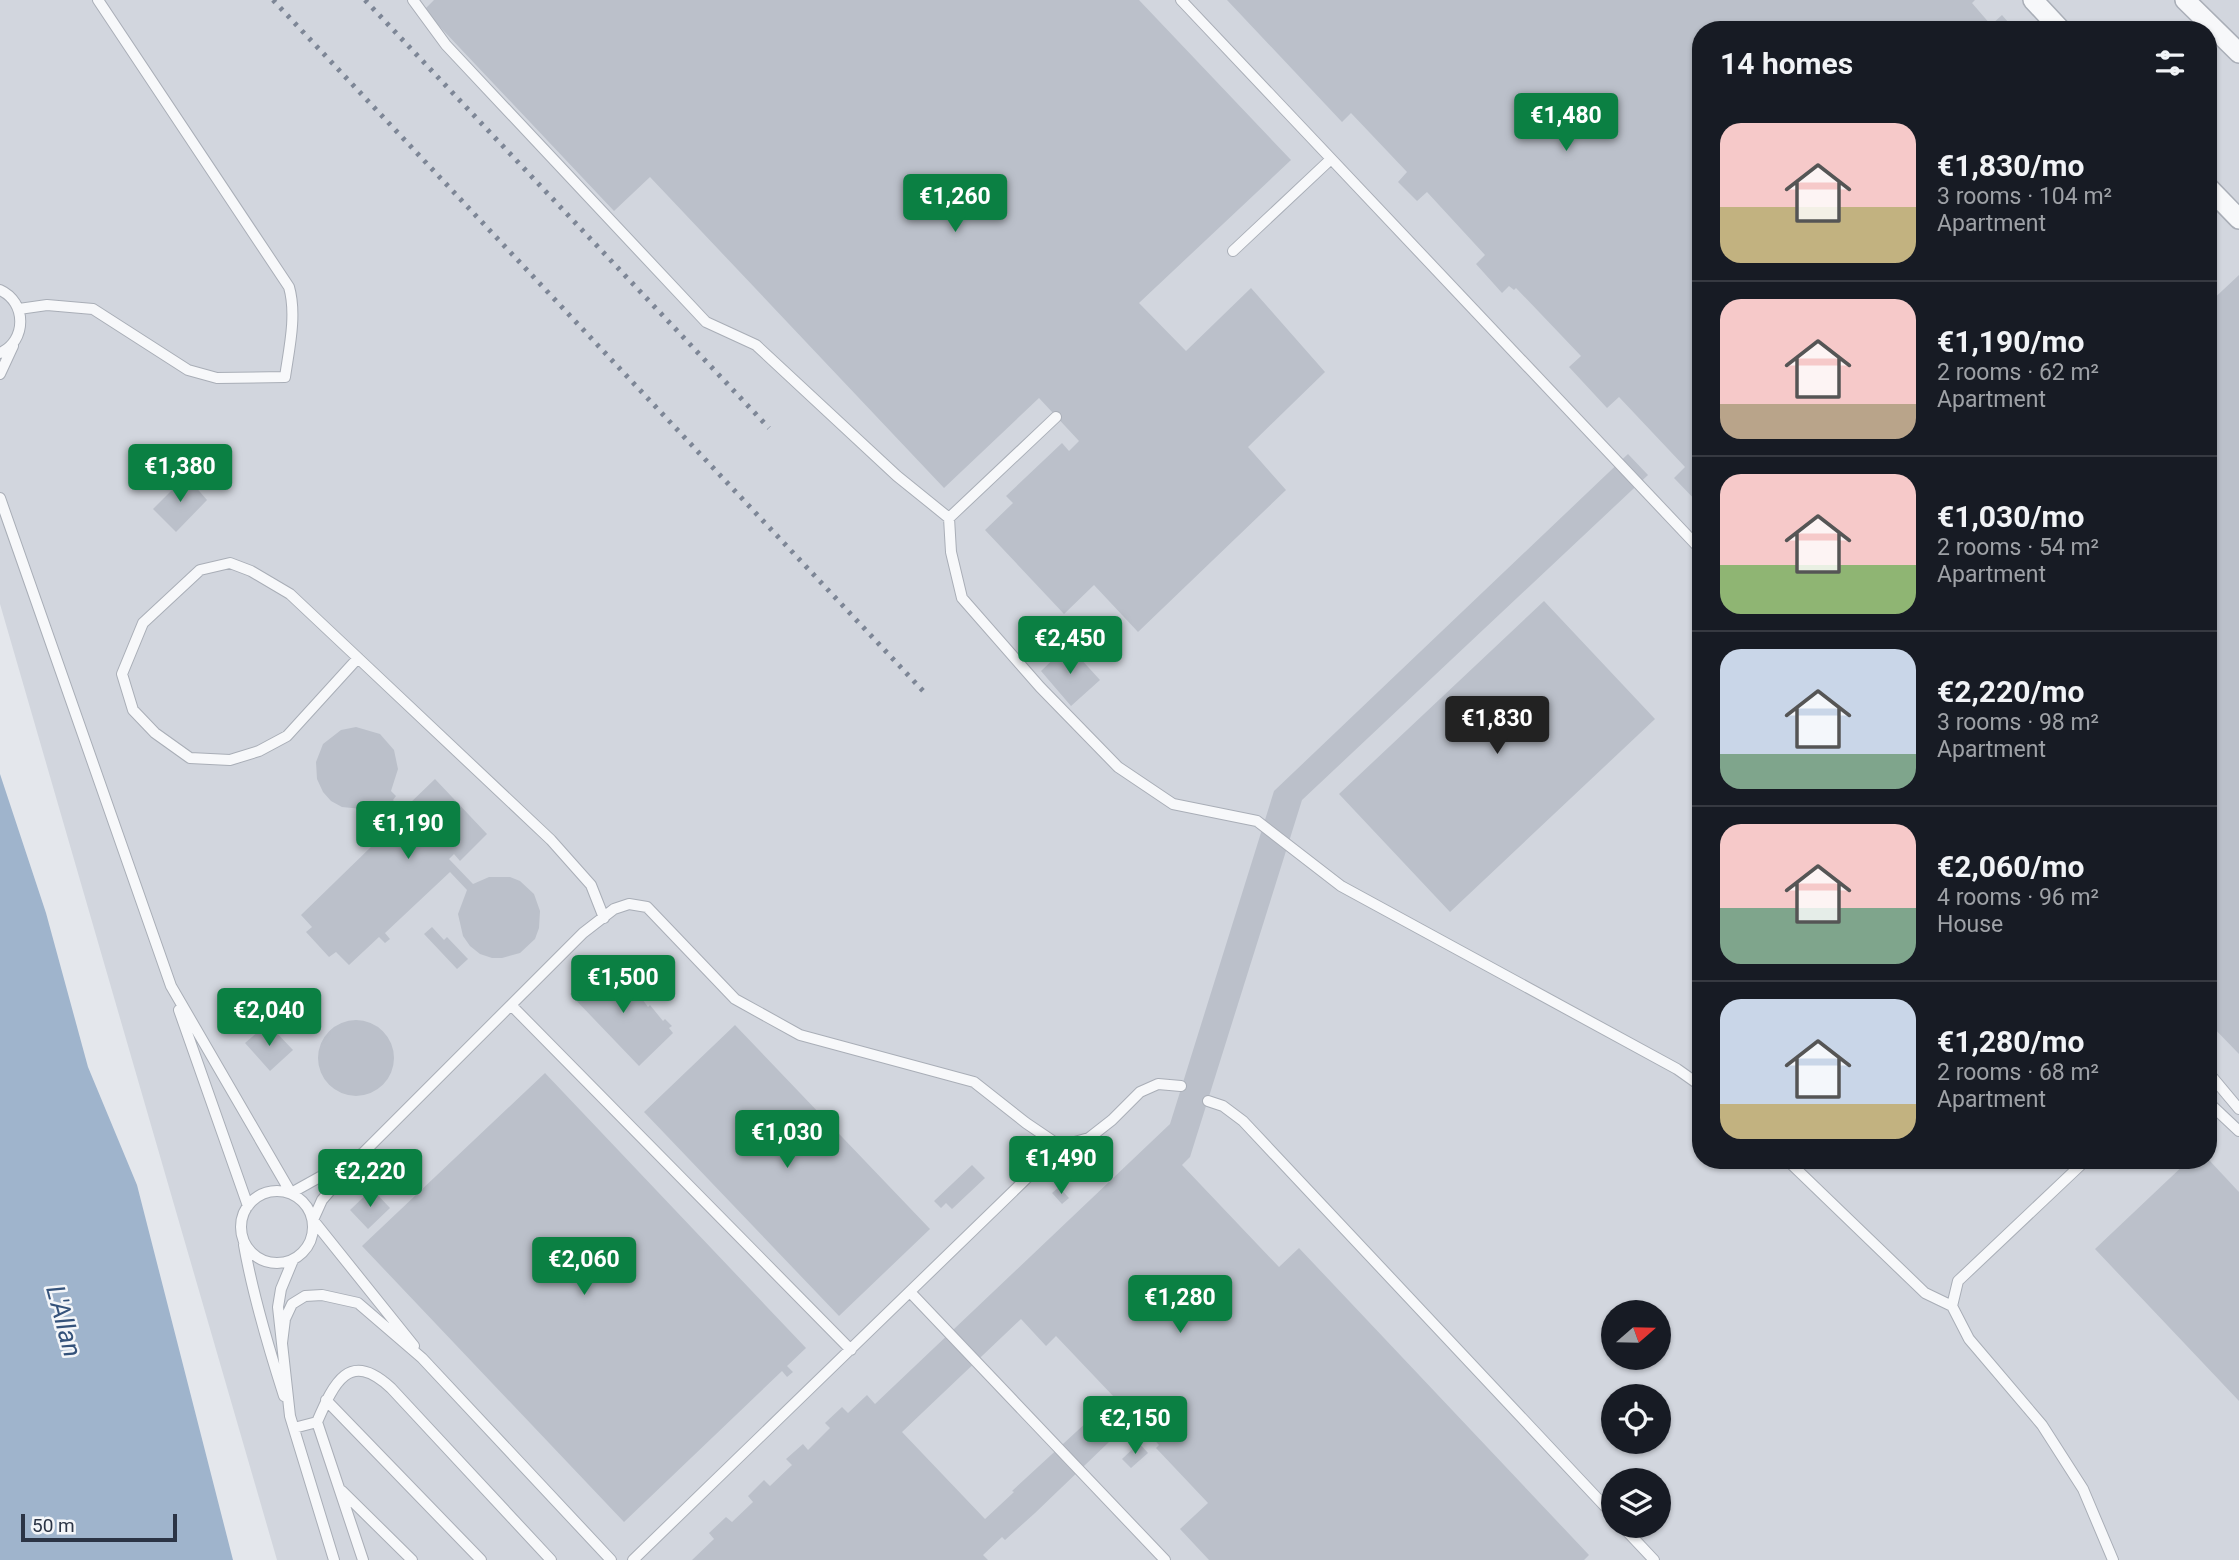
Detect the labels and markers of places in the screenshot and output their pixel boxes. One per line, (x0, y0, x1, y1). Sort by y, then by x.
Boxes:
pin: €1,480 (1509, 94, 1623, 153)
pin: €1,260 (898, 174, 1012, 234)
pin: €1,380 (123, 444, 237, 504)
pin: €2,450 (1013, 616, 1127, 676)
pin: €1,830 (1440, 696, 1554, 756)
pin: €1,190 (351, 802, 465, 861)
pin: €1,500 (566, 956, 680, 1015)
pin: €2,040 (212, 988, 326, 1048)
pin: €1,030 (730, 1110, 844, 1170)
pin: €1,490 (1004, 1136, 1118, 1196)
pin: €2,220 (313, 1150, 427, 1209)
pin: €2,060 (527, 1238, 641, 1297)
pin: €1,280 (1123, 1276, 1237, 1335)
pin: €2,150 (1078, 1396, 1192, 1456)

